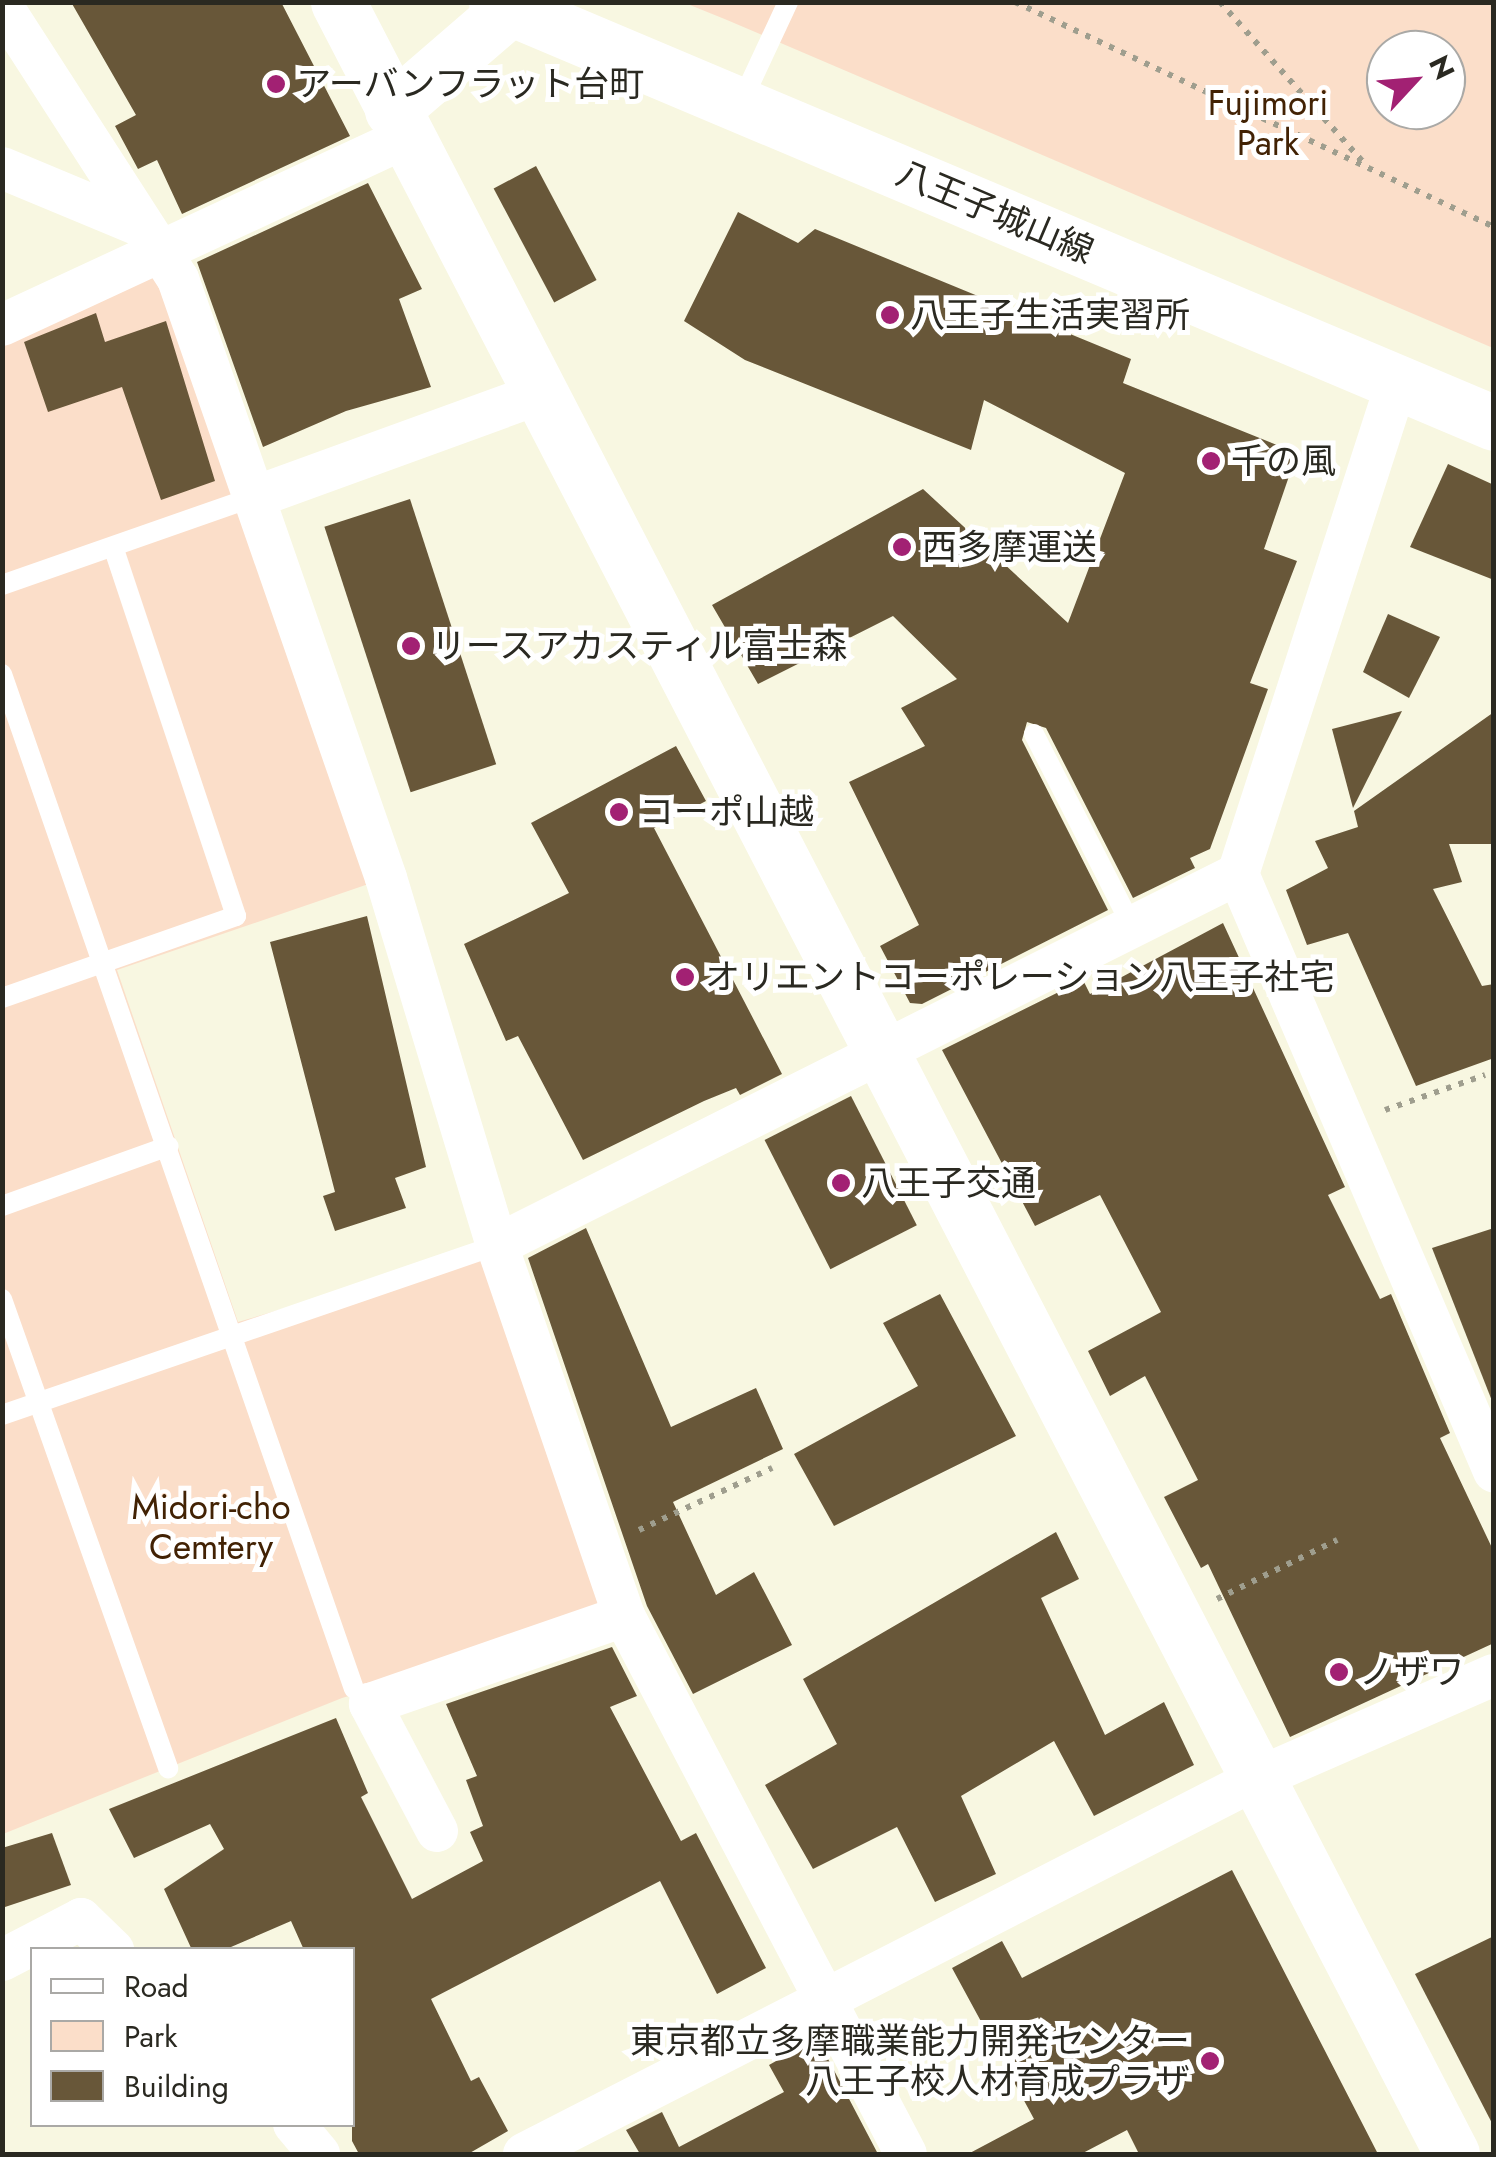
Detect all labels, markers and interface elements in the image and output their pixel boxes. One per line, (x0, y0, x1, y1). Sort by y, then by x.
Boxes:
north arrow (1366, 30, 1466, 130)
text: N (1418, 49, 1465, 86)
place label: アーバンフラット台町 (296, 63, 644, 105)
marker: アーバンフラット台町 (265, 73, 287, 95)
park label: Fujimori Park (1208, 82, 1328, 164)
street label: 八王子城山線 (890, 152, 1100, 272)
place label: 八王子生活実習所 (910, 294, 1190, 336)
marker: 八王子生活実習所 (879, 304, 901, 326)
place label: 千の風 (1231, 440, 1336, 482)
marker: 千の風 (1200, 450, 1222, 472)
place label: 西多摩運送 (922, 526, 1097, 568)
marker: 西多摩運送 (891, 536, 913, 558)
place label: リースアカスティル富士森 (431, 625, 851, 667)
marker: リースアカスティル富士森 (400, 635, 422, 657)
place label: コーポ山越 (639, 791, 814, 833)
marker: コーポ山越 (608, 801, 630, 823)
place label: オリエントコーポレーション八王子社宅 (705, 956, 1335, 998)
marker: オリエントコーポレーション八王子社宅 (674, 966, 696, 988)
place label: 八王子交通 (861, 1162, 1036, 1204)
marker: 八王子交通 (830, 1172, 852, 1194)
park label: Midori-cho Cemtery (131, 1486, 291, 1568)
place label: ノザワ (1359, 1651, 1464, 1693)
marker: ノザワ (1328, 1661, 1350, 1683)
legend (30, 1947, 355, 2127)
text: Road (124, 1965, 189, 2008)
text: Park (124, 2015, 177, 2058)
place label: 東京都立多摩職業能力開発センター 八王子校人材育成プラザ (630, 2020, 1190, 2102)
marker: 東京都立多摩職業能力開発センター 八王子校人材育成プラザ (1199, 2050, 1221, 2072)
text: Building (124, 2065, 229, 2108)

